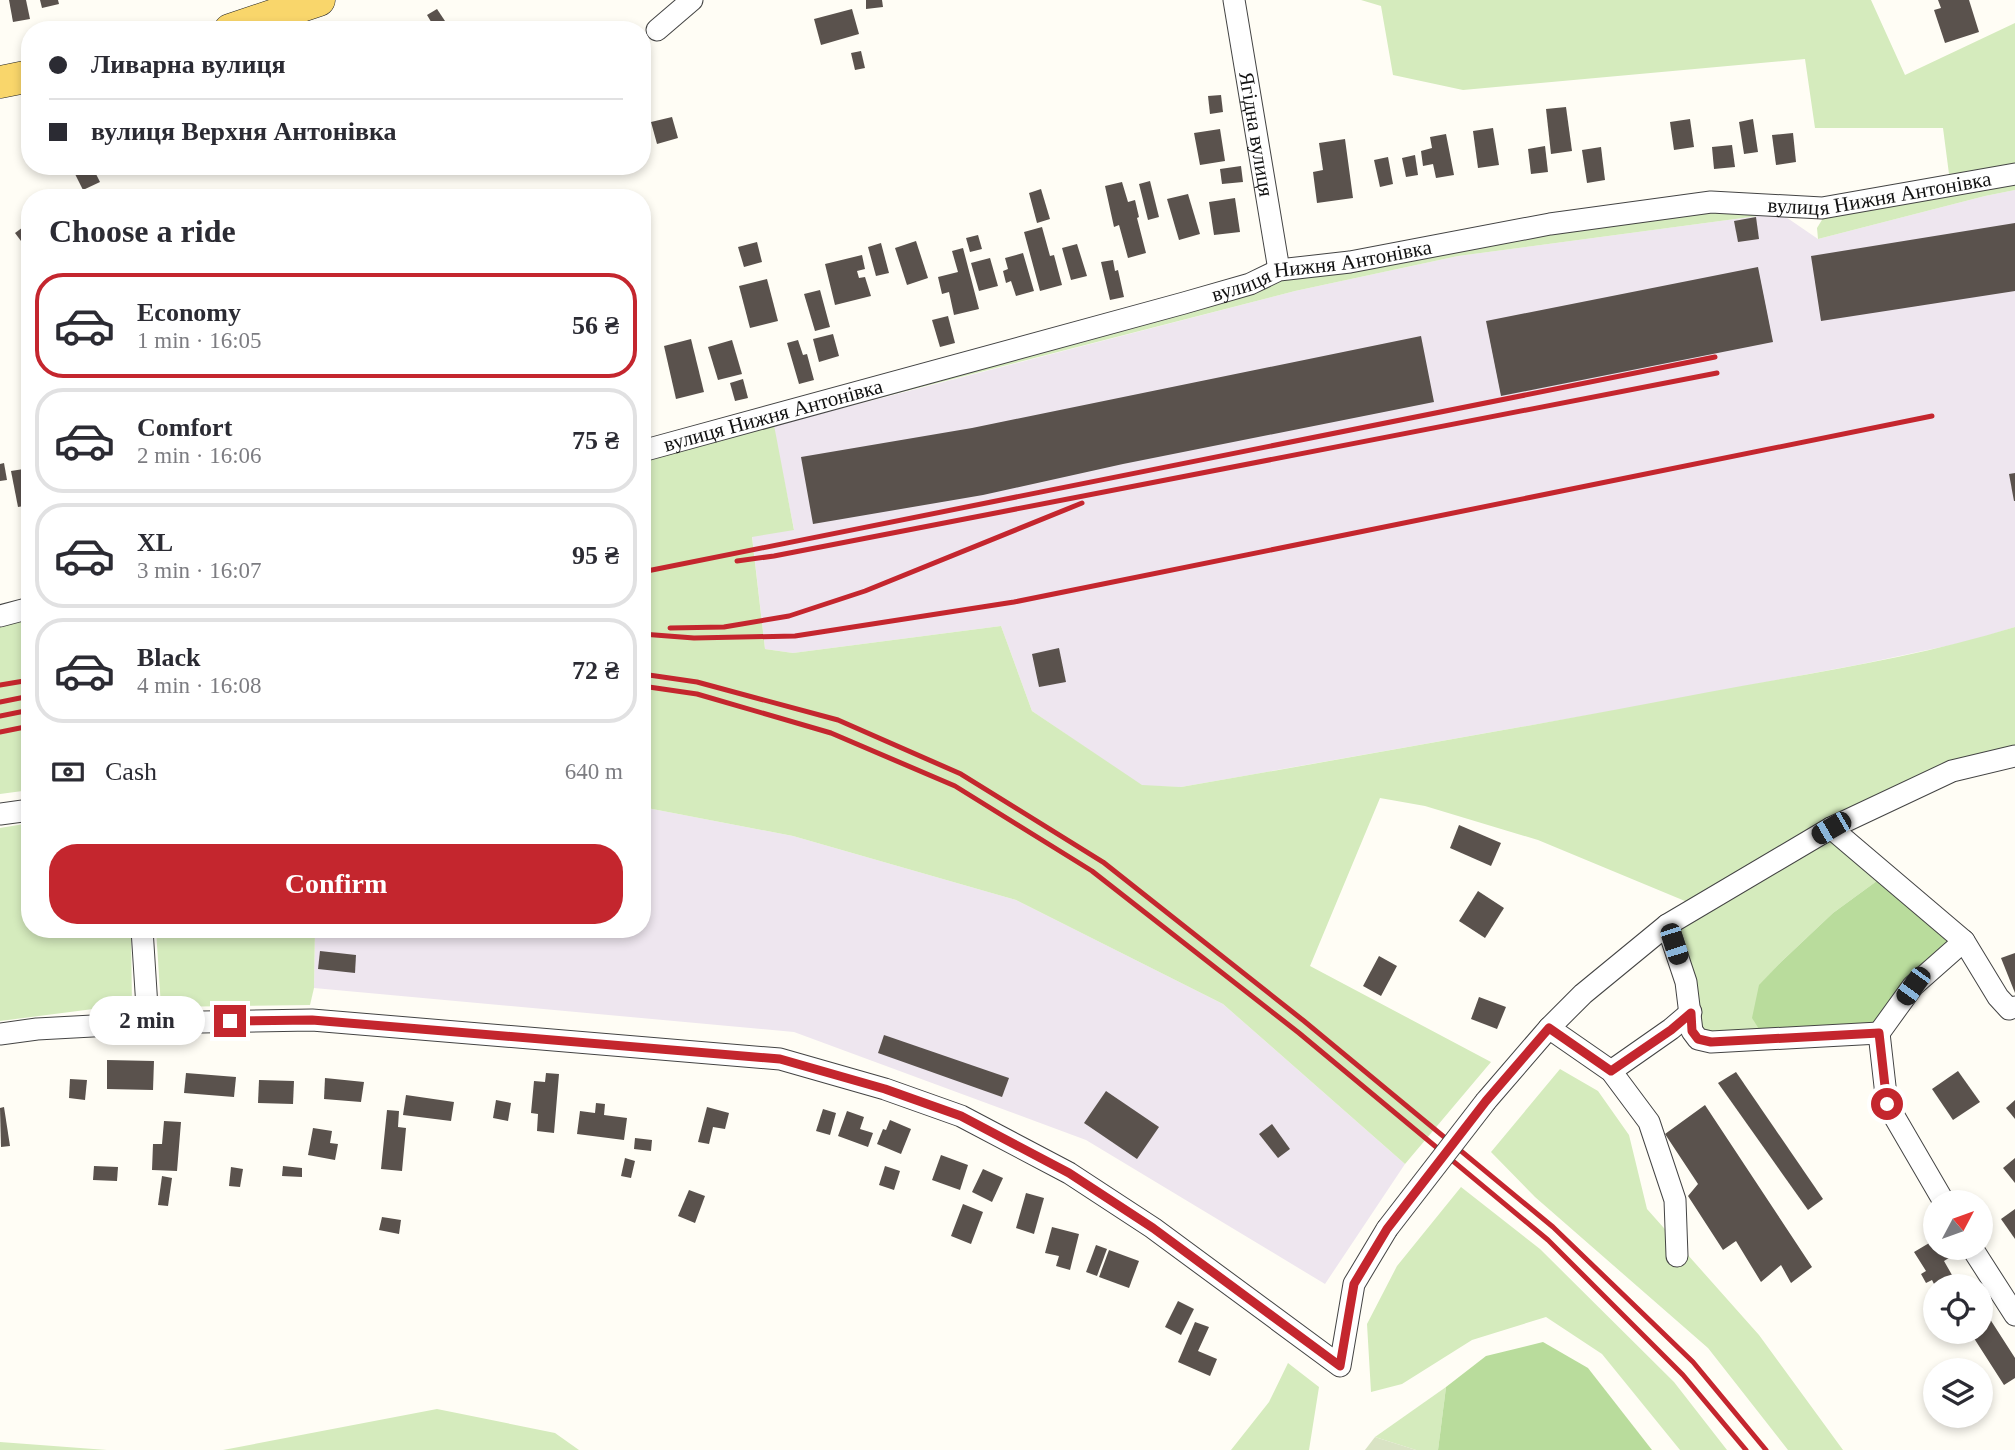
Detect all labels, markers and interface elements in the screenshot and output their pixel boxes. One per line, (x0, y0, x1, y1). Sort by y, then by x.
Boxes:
text: Ливарна вулиця (91, 50, 285, 79)
street label: Ягідна вулиця (1234, 70, 1279, 199)
text: вулиця Верхня Антонівка (91, 117, 397, 146)
street label: вулиця Нижня Антонівка (1767, 166, 1994, 220)
text: Choose a ride (49, 213, 236, 249)
street label: вулиця Нижня Антонівка (1209, 235, 1434, 306)
icon: car (53, 294, 116, 357)
text: Economy (137, 298, 241, 327)
text: 56 ₴ (572, 311, 619, 340)
text: 1 min · 16:05 (137, 328, 262, 353)
street label: вулиця Нижня Антонівка (661, 374, 886, 456)
icon: car (53, 409, 116, 472)
text: Comfort (137, 413, 232, 442)
text: 75 ₴ (572, 426, 619, 455)
text: 2 min · 16:06 (137, 443, 262, 468)
icon: car (53, 524, 116, 587)
text: XL (137, 528, 173, 557)
text: 95 ₴ (572, 541, 619, 570)
text: 3 min · 16:07 (137, 558, 262, 583)
icon: car (53, 639, 116, 702)
text: Black (137, 643, 201, 672)
text: 72 ₴ (572, 656, 619, 685)
text: 4 min · 16:08 (137, 673, 262, 698)
icon: cash (49, 753, 87, 791)
text: Cash (105, 757, 157, 786)
text: 640 m (565, 759, 623, 784)
car (1808, 808, 1855, 848)
button: Confirm (49, 844, 623, 924)
car (1658, 921, 1691, 967)
car (1893, 963, 1934, 1009)
callout: 2 min (90, 996, 205, 1046)
route end (214, 1005, 246, 1037)
text: 2 min (119, 1008, 175, 1033)
route start (1871, 1088, 1903, 1120)
north arrow (1923, 1190, 1993, 1260)
map controls (1923, 1190, 1993, 1428)
button: locate (1923, 1274, 1993, 1344)
button: layers (1923, 1358, 1993, 1428)

